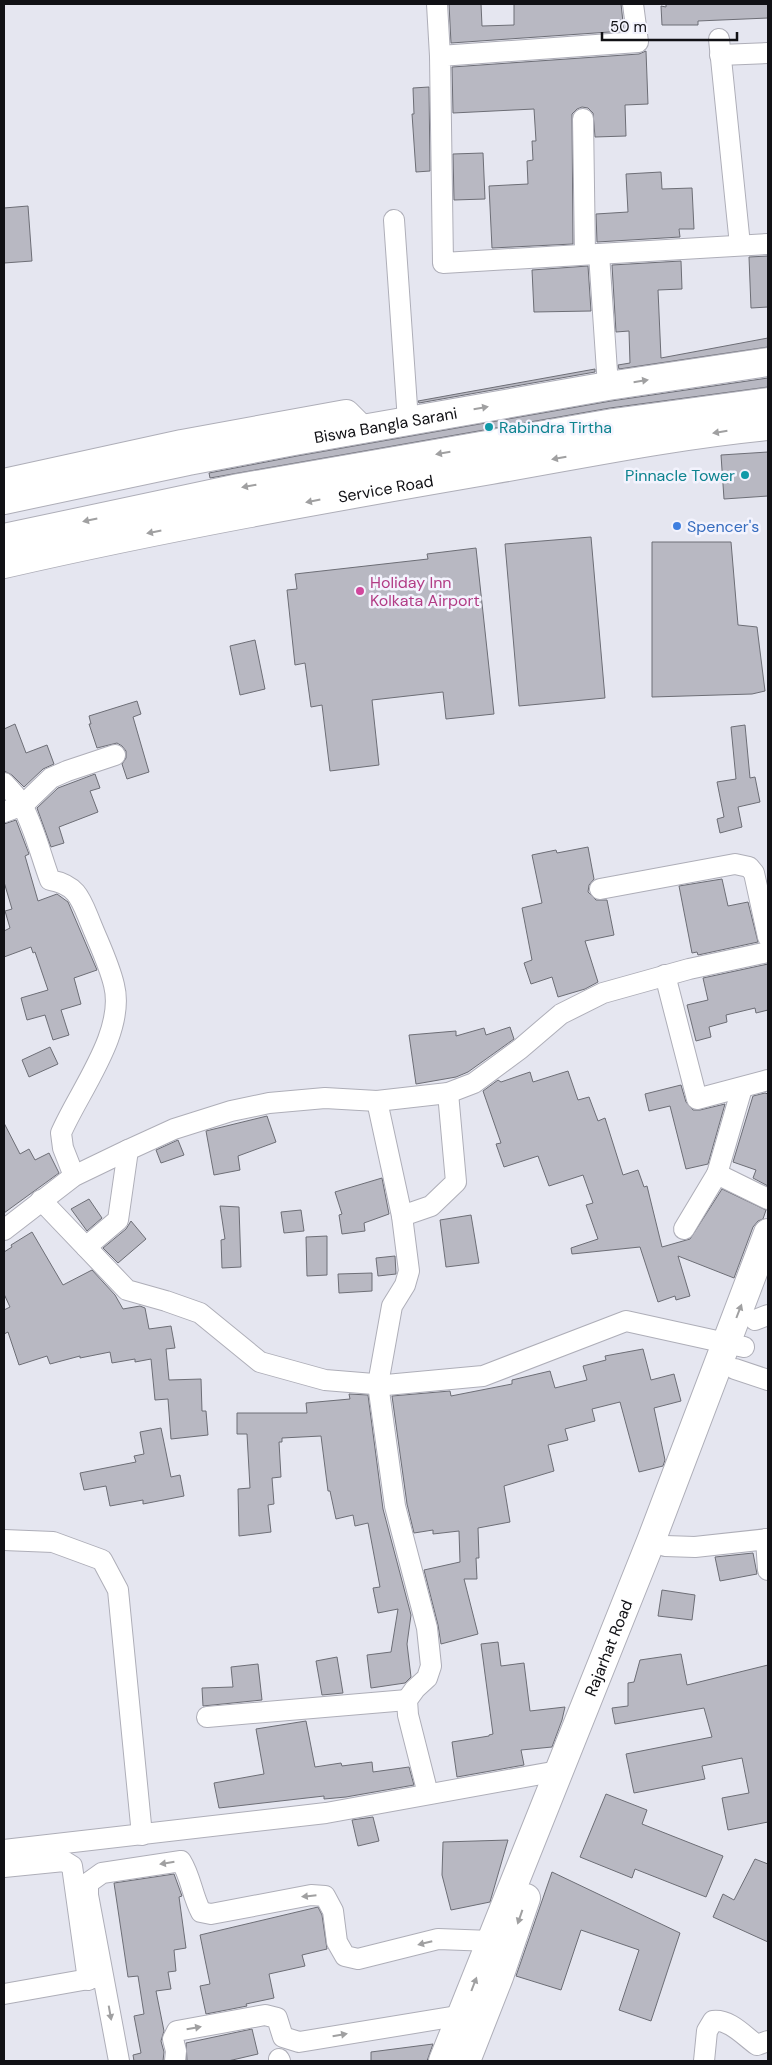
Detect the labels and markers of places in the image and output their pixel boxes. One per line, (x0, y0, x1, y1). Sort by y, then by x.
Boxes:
place label: Rabindra Tirtha (499, 417, 612, 438)
marker: Rabindra Tirtha (483, 421, 495, 433)
place label: Pinnacle Tower (625, 465, 735, 486)
marker: Pinnacle Tower (739, 469, 751, 481)
place label: Spencer's (687, 516, 759, 537)
marker: Spencer's (671, 520, 683, 532)
place label: Holiday Inn Kolkata Airport (370, 572, 480, 611)
marker: Holiday Inn Kolkata Airport (354, 585, 366, 597)

